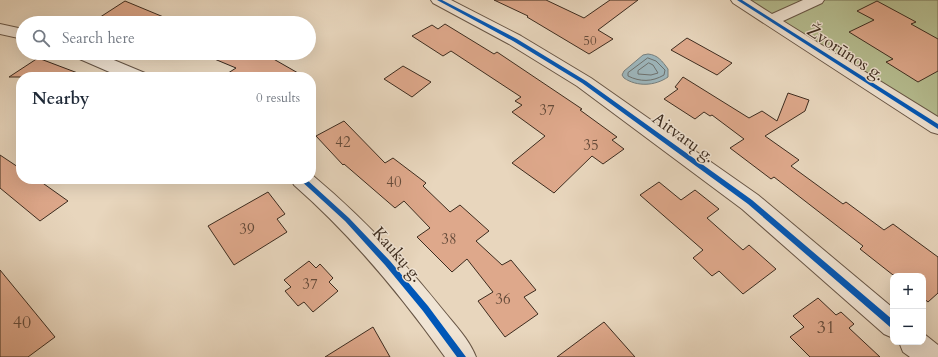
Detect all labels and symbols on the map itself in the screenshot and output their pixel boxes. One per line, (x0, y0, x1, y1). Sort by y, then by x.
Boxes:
street label: Žvorūnos g. (802, 19, 889, 86)
house number: 50 (583, 32, 597, 50)
house number: 37 (539, 100, 555, 120)
street label: Aitvarų g. (648, 107, 720, 168)
house number: 42 (335, 132, 351, 152)
house number: 35 (583, 135, 599, 155)
house number: 40 (386, 172, 402, 192)
house number: 39 (239, 219, 255, 239)
street label: Kaukų g. (367, 222, 428, 287)
house number: 38 (441, 229, 457, 249)
house number: 37 (302, 274, 318, 294)
house number: 36 (495, 289, 511, 309)
house number: 40 (13, 310, 31, 335)
house number: 31 (817, 315, 835, 340)

